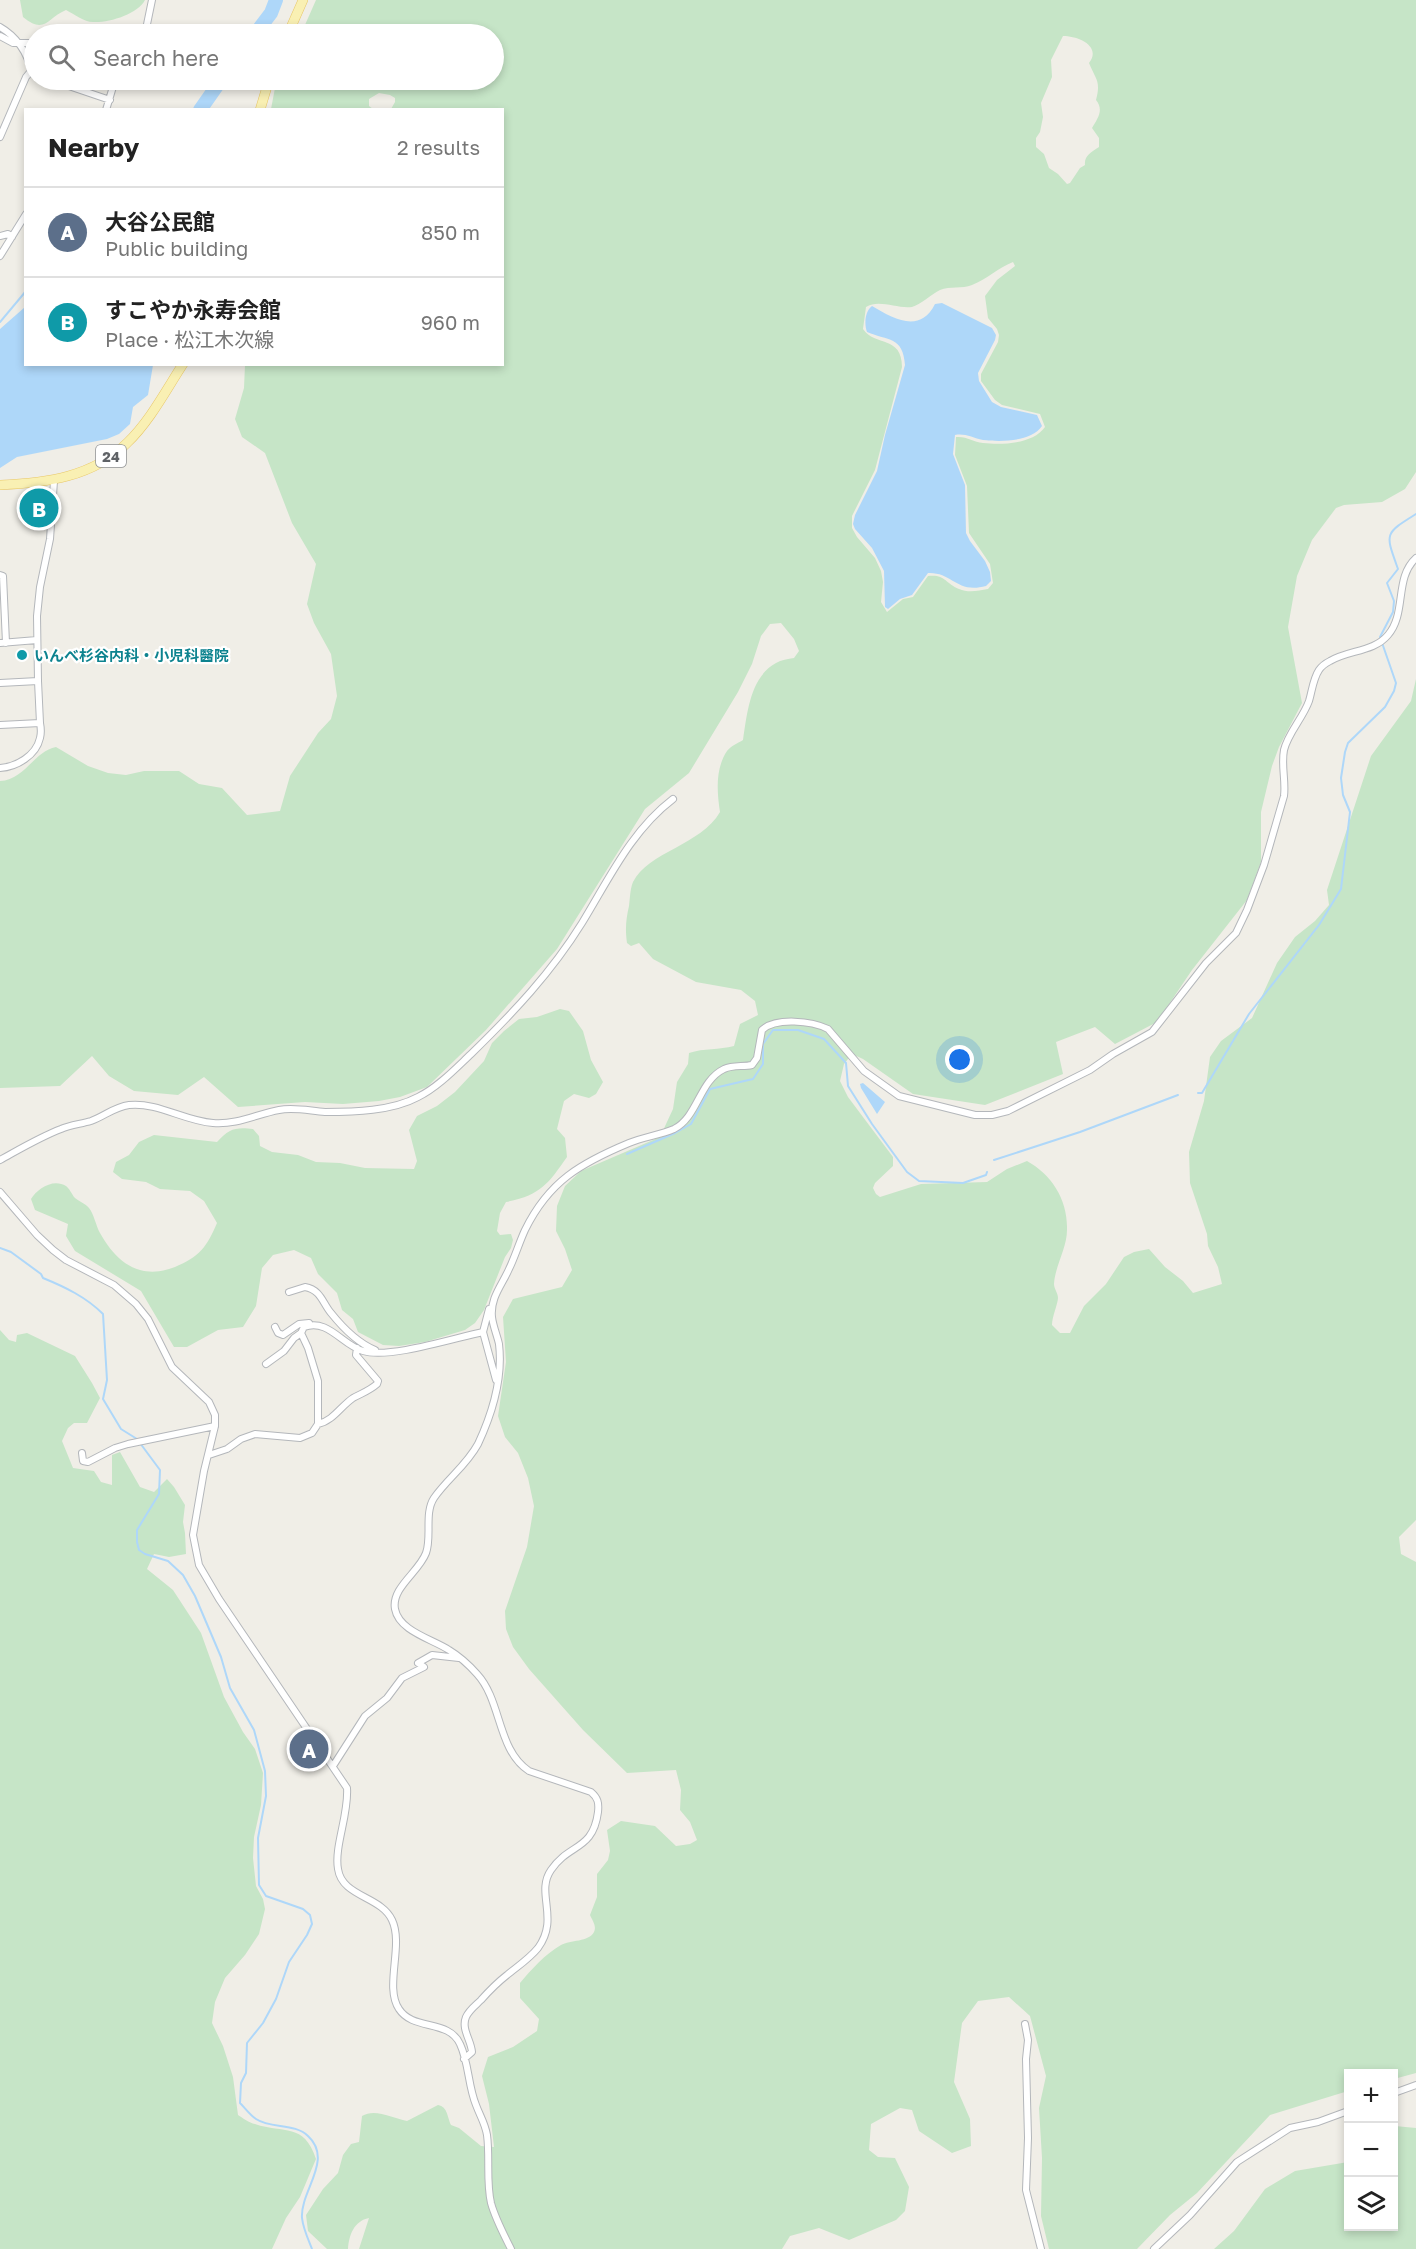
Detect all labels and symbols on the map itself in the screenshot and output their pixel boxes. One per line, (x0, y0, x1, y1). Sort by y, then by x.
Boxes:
road number: 24 (96, 445, 126, 467)
pin: B (20, 486, 58, 530)
place label: いんべ杉谷内科・小児科醫院 (34, 646, 229, 664)
marker: いんべ杉谷内科・小児科醫院 (15, 648, 29, 662)
your location (945, 1045, 974, 1074)
pin: A (290, 1726, 328, 1772)

